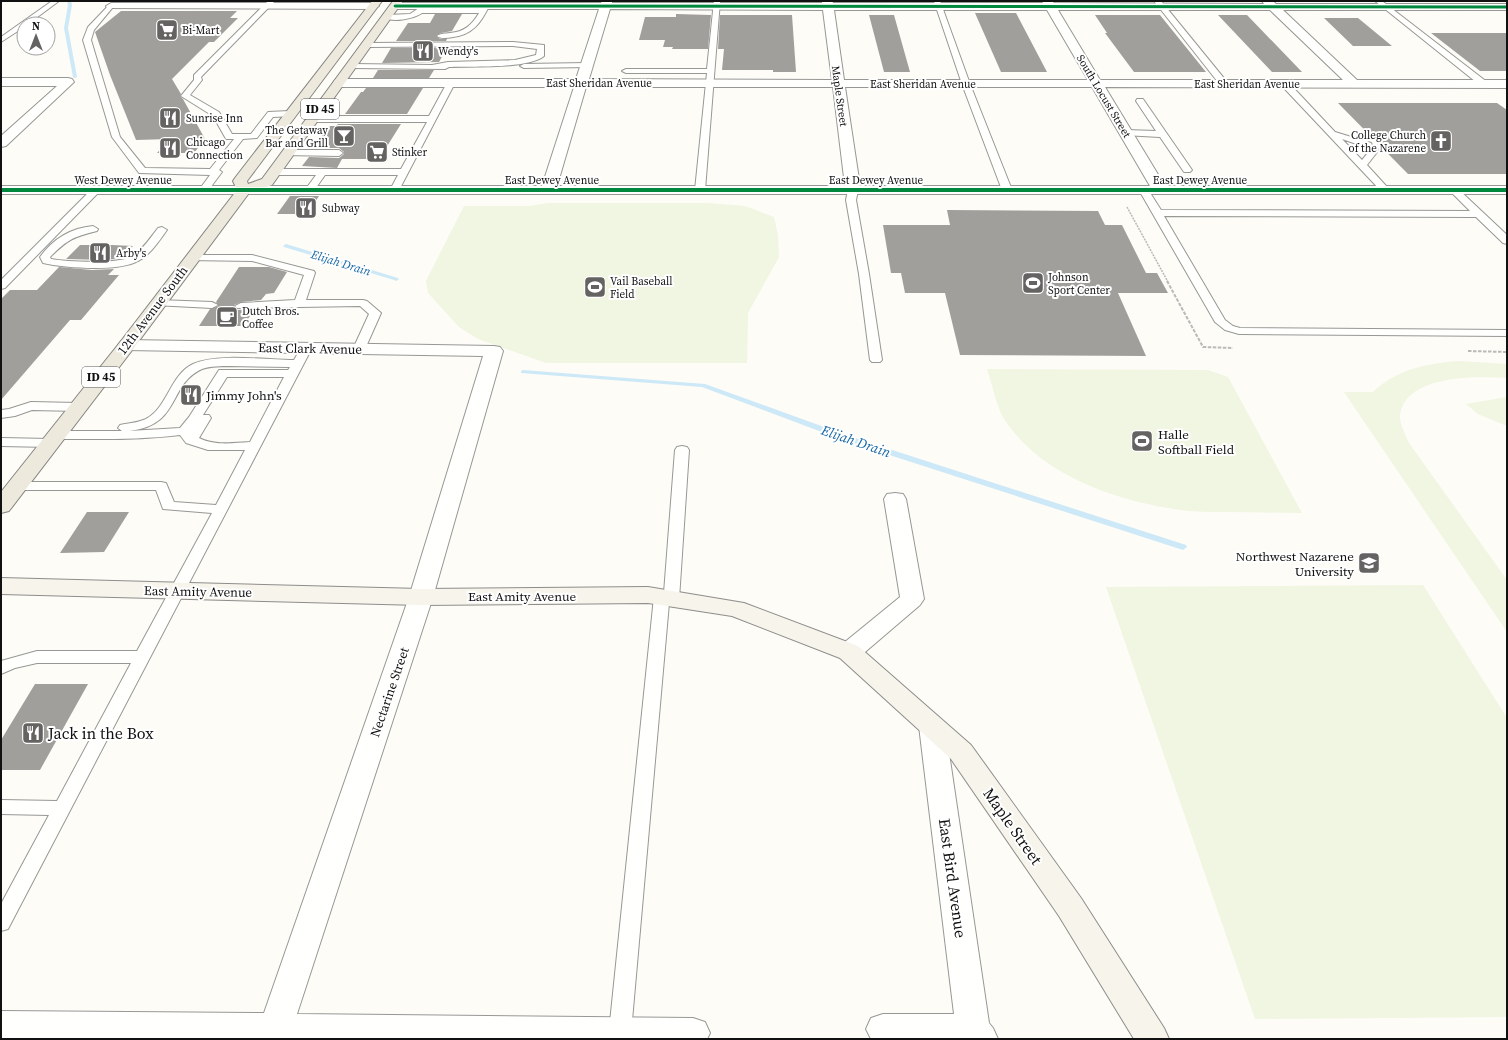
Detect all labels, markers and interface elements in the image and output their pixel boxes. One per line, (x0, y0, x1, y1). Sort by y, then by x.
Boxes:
north arrow (16, 16, 56, 56)
supermarket icon: Bi-Mart (154, 17, 180, 43)
text: N (32, 19, 40, 34)
place label: Bi-Mart (182, 23, 220, 38)
restaurant icon: Wendy's (410, 38, 436, 64)
place label: Wendy's (438, 44, 479, 59)
street label: South Locust Street (1073, 52, 1135, 141)
street label: Maple Street (828, 65, 851, 128)
street label: East Sheridan Avenue (546, 76, 652, 91)
street label: East Sheridan Avenue (870, 77, 976, 92)
street label: East Sheridan Avenue (1194, 77, 1300, 92)
road number: ID 45 (301, 99, 339, 119)
restaurant icon: Sunrise Inn (157, 105, 183, 131)
place label: Sunrise Inn (186, 111, 243, 126)
place label: The Getaway Bar and Grill (265, 123, 328, 151)
bar icon: The Getaway Bar and Grill (331, 123, 357, 149)
place label: College Church of the Nazarene (1349, 128, 1426, 156)
church icon: College Church of the Nazarene (1428, 128, 1454, 154)
restaurant icon: Chicago Connection (157, 135, 183, 161)
place label: Chicago Connection (186, 135, 243, 163)
supermarket icon: Stinker (364, 139, 390, 165)
place label: Stinker (392, 145, 427, 160)
street label: West Dewey Avenue (74, 173, 172, 188)
street label: East Dewey Avenue (505, 173, 600, 188)
street label: East Dewey Avenue (829, 173, 924, 188)
street label: East Dewey Avenue (1153, 173, 1248, 188)
restaurant icon: Subway (293, 195, 319, 221)
place label: Subway (322, 201, 360, 216)
restaurant icon: Arby's (87, 240, 113, 266)
place label: Arby's (116, 246, 146, 261)
water label: Elijah Drain (308, 246, 373, 280)
street label: 12th Avenue South (113, 262, 192, 358)
sports icon: Johnson Sport Center (1020, 270, 1046, 296)
place label: Johnson Sport Center (1047, 270, 1110, 298)
sports icon: Vail Baseball Field (582, 274, 608, 300)
place label: Vail Baseball Field (610, 274, 673, 302)
cafe icon: Dutch Bros. Coffee (214, 304, 240, 330)
place label: Dutch Bros. Coffee (242, 304, 300, 332)
street label: East Clark Avenue (258, 339, 363, 358)
road number: ID 45 (82, 367, 120, 387)
restaurant icon: Jimmy John's (178, 382, 204, 408)
place label: Jimmy John's (205, 387, 282, 404)
water label: Elijah Drain (818, 419, 893, 462)
place label: Halle Softball Field (1158, 426, 1235, 458)
sports icon: Halle Softball Field (1129, 428, 1155, 454)
place label: Northwest Nazarene University (1236, 548, 1354, 580)
school or university icon: Northwest Nazarene University (1356, 550, 1382, 576)
street label: East Amity Avenue (144, 582, 253, 601)
street label: East Amity Avenue (468, 588, 576, 605)
street label: Nectarine Street (366, 644, 413, 739)
restaurant icon: Jack in the Box (20, 720, 46, 746)
place label: Jack in the Box (47, 722, 154, 744)
street label: Maple Street (978, 783, 1048, 869)
street label: East Bird Avenue (934, 817, 972, 939)

